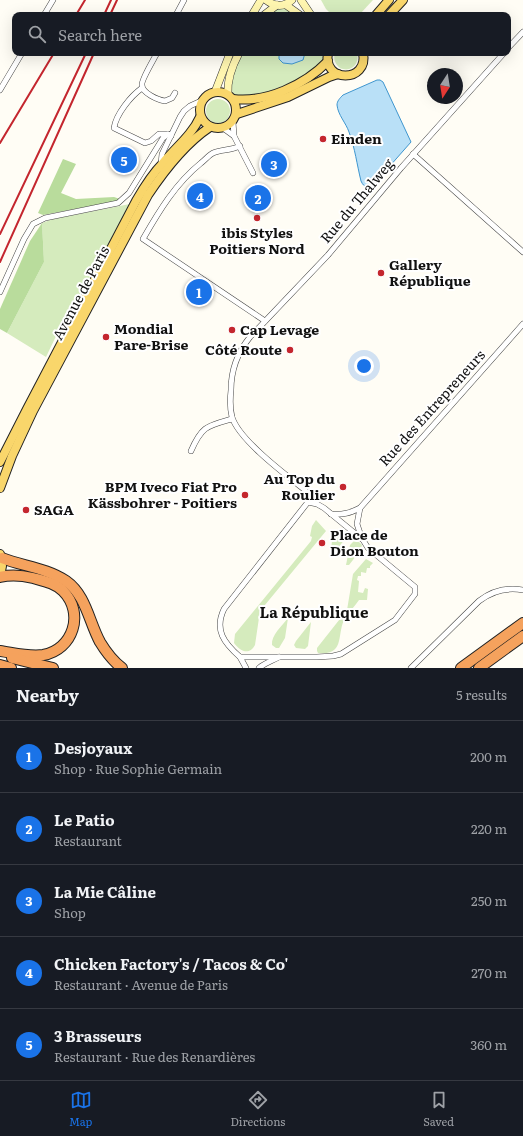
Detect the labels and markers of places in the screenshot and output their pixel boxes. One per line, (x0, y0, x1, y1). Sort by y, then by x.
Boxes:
place label: Einden (331, 128, 382, 148)
marker: Einden (318, 134, 328, 144)
pin: 5 (111, 145, 137, 175)
pin: 3 (261, 149, 287, 179)
pin: 4 (187, 181, 213, 211)
pin: 2 (245, 183, 271, 213)
marker: ibis Styles Poitiers Nord (252, 213, 262, 223)
place label: ibis Styles Poitiers Nord (209, 222, 305, 258)
place label: Gallery République (389, 254, 471, 290)
marker: Gallery République (376, 268, 386, 278)
pin: 1 (186, 277, 212, 307)
place label: Mondial Pare-Brise (114, 318, 188, 354)
place label: Cap Levage (240, 319, 319, 339)
marker: Cap Levage (227, 325, 237, 335)
marker: Mondial Pare-Brise (101, 332, 111, 342)
place label: Côté Route (205, 339, 282, 359)
marker: Côté Route (285, 345, 295, 355)
place label: Au Top du Roulier (264, 468, 336, 504)
place label: BPM Iveco Fiat Pro Kässbohrer - Poitiers (88, 476, 237, 512)
marker: Au Top du Roulier (338, 482, 348, 492)
marker: BPM Iveco Fiat Pro Kässbohrer - Poitiers (240, 490, 250, 500)
place label: SAGA (34, 499, 74, 519)
marker: SAGA (21, 505, 31, 515)
place label: Place de Dion Bouton (330, 524, 419, 560)
marker: Place de Dion Bouton (317, 538, 327, 548)

